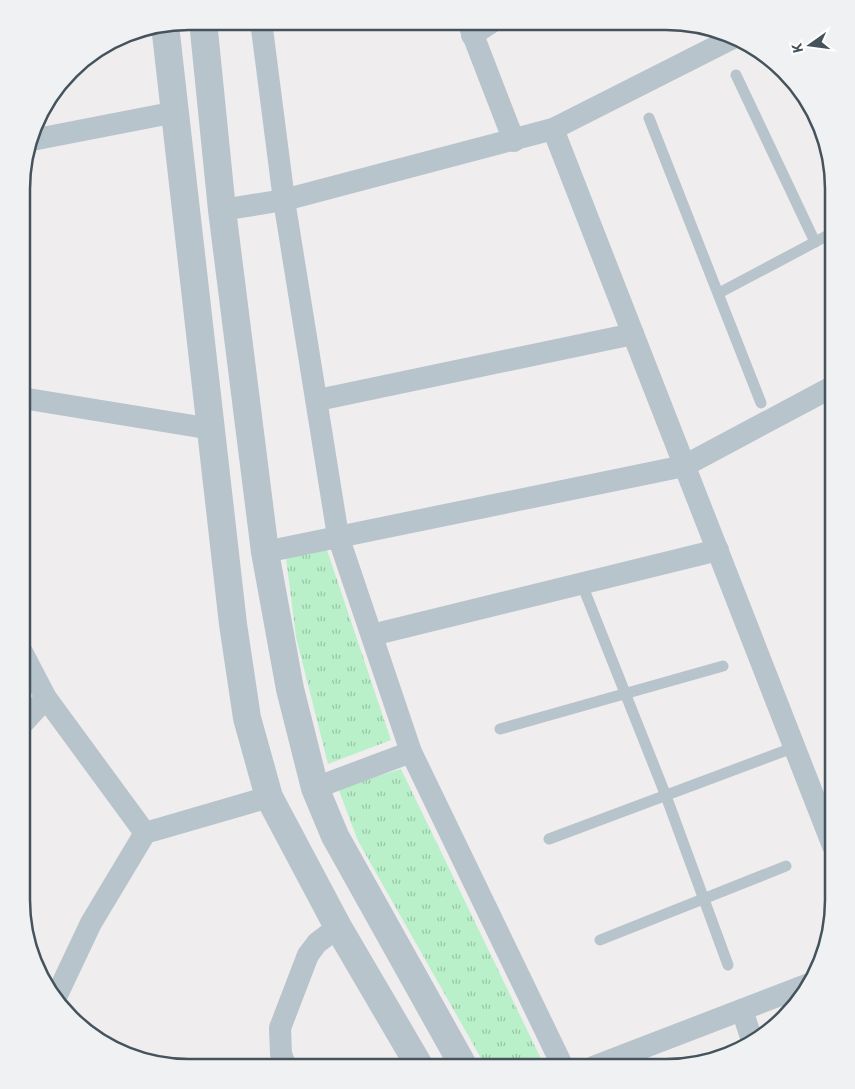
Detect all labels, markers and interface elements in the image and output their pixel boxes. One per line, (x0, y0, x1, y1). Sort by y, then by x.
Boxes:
north arrow (785, 20, 835, 70)
text: K (789, 42, 806, 54)

